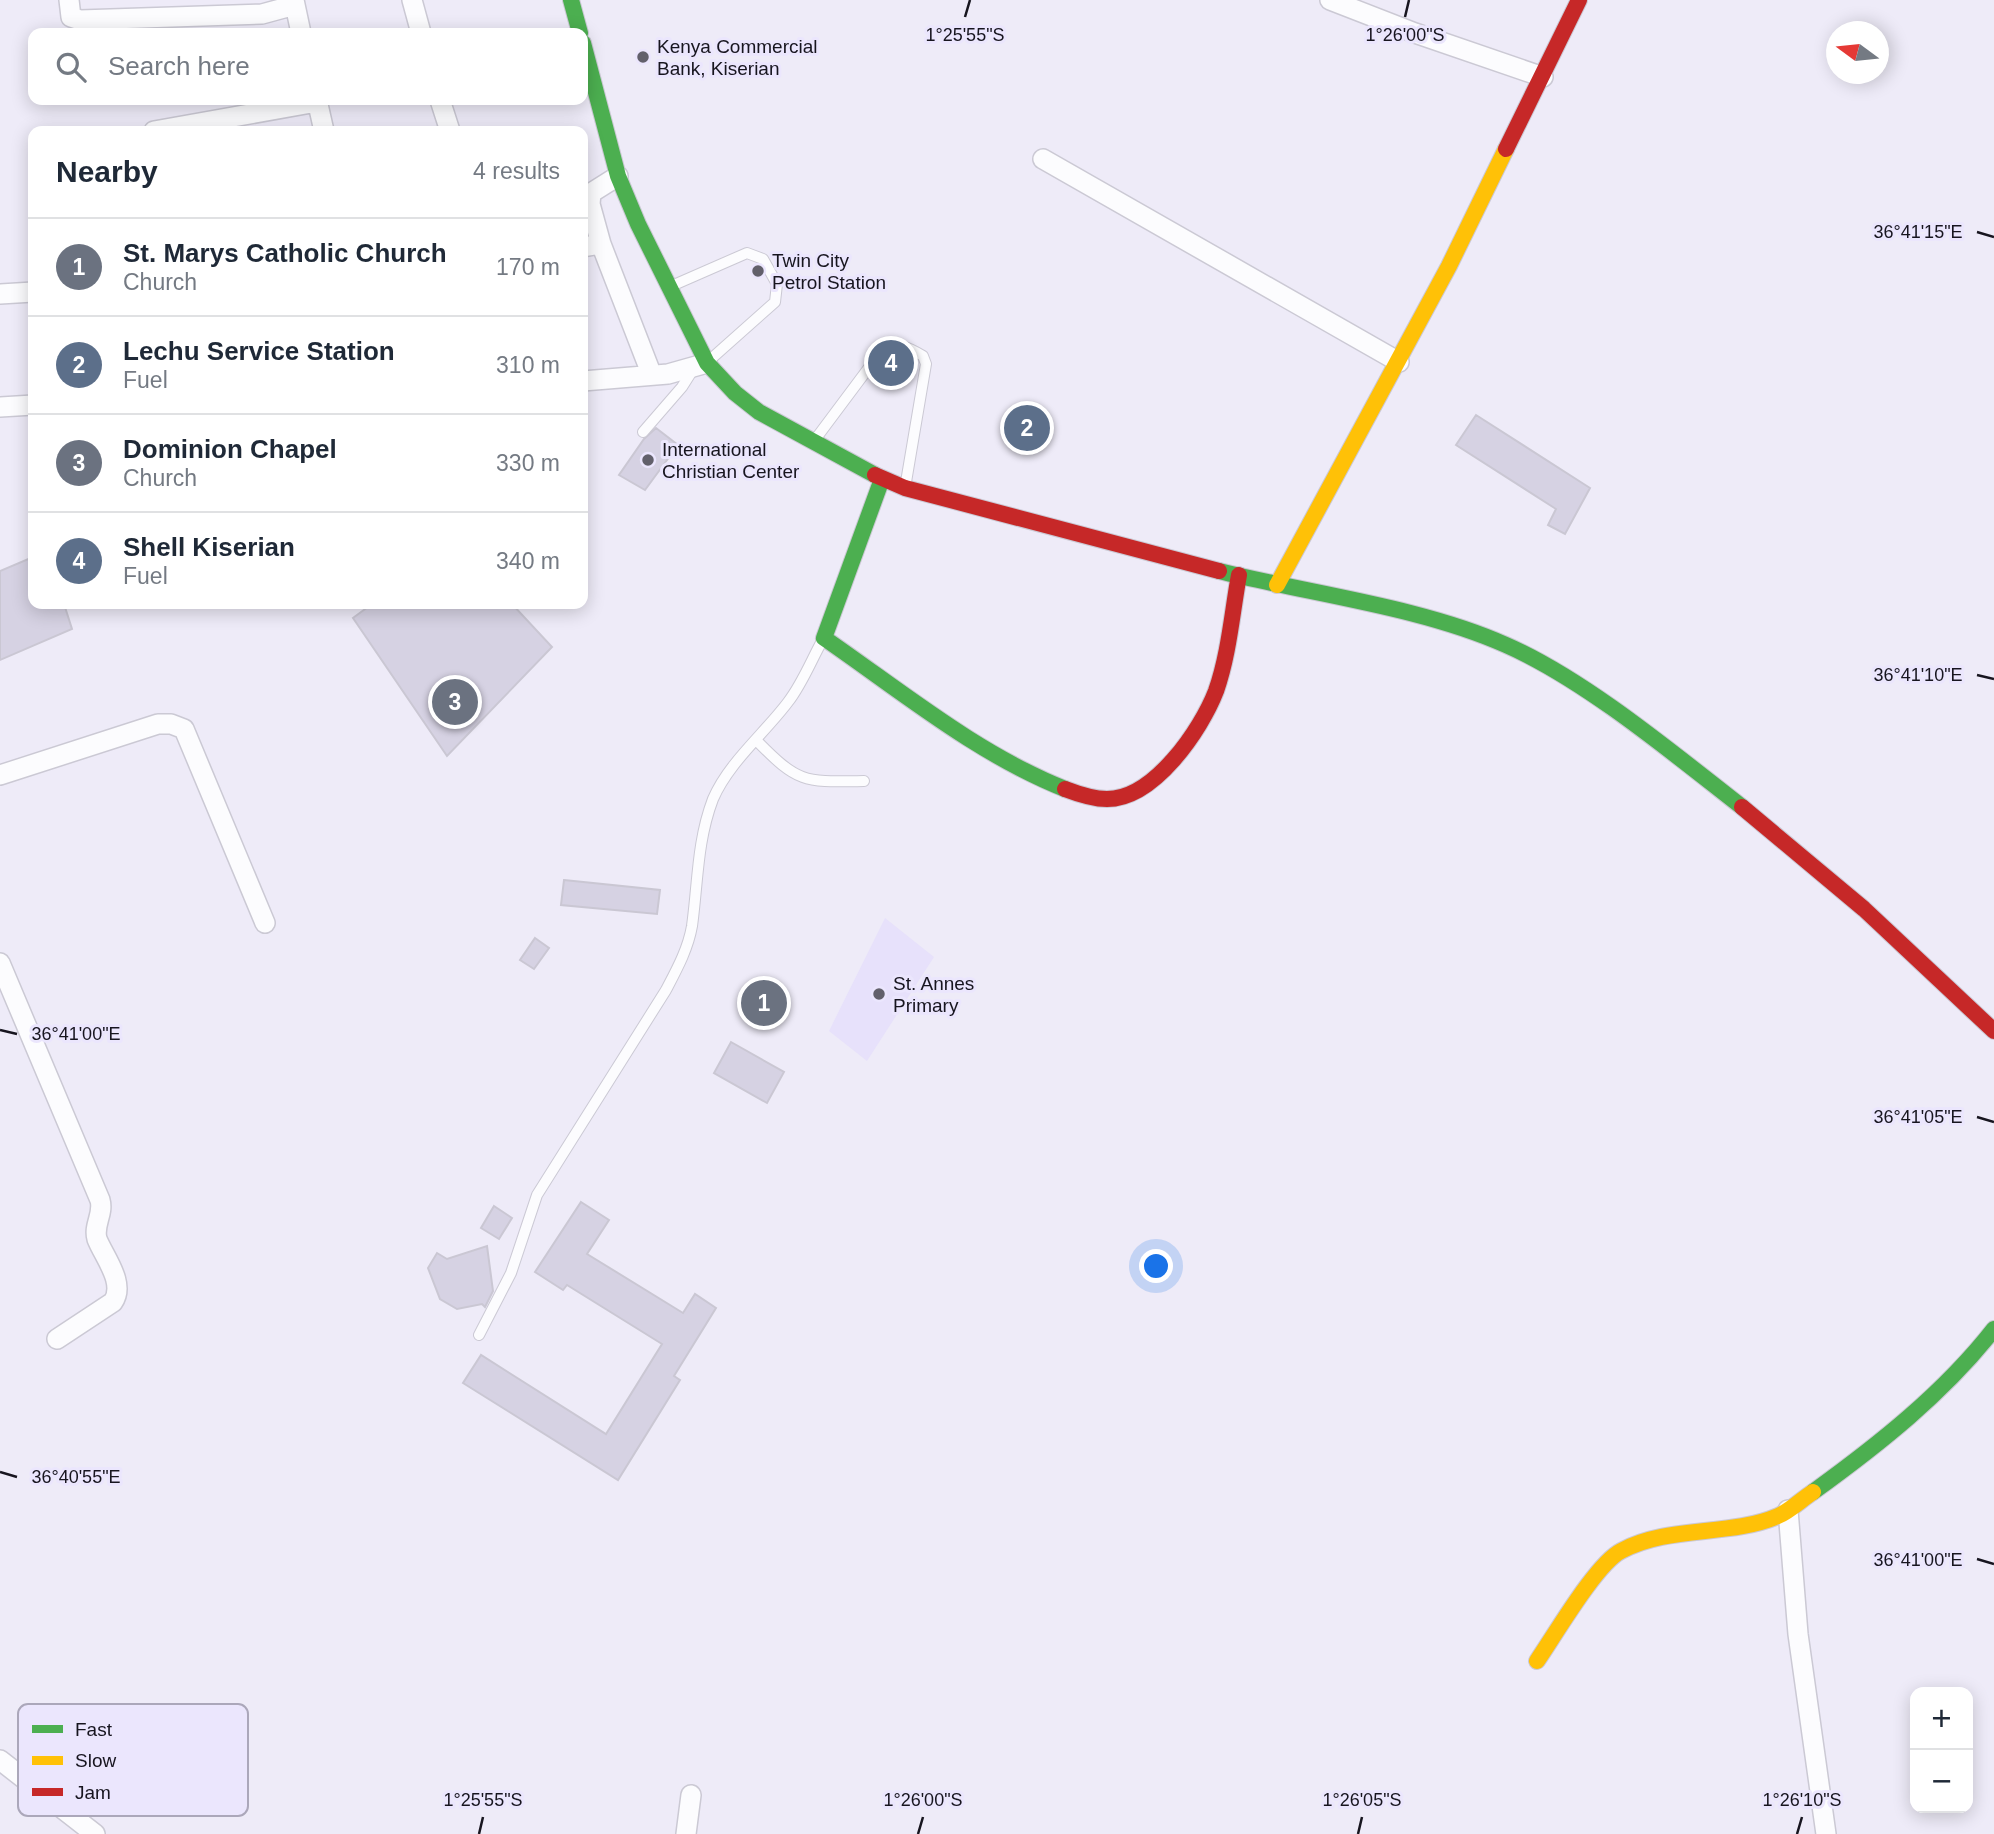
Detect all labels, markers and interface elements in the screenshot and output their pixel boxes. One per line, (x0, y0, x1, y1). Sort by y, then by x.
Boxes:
north arrow (1826, 21, 1889, 84)
text: 1°25'55"S (925, 25, 1005, 45)
text: 1°26'00"S (1365, 25, 1445, 45)
search box (28, 28, 588, 105)
place label: Kenya Commercial Bank, Kiserian (657, 36, 818, 79)
icon: search (52, 48, 90, 86)
marker: Kenya Commercial Bank, Kiserian (635, 49, 651, 65)
text: Search here (108, 51, 250, 81)
text: Nearby (56, 155, 158, 188)
text: 4 results (473, 158, 560, 184)
text: 36°41'15"E (1873, 222, 1963, 242)
text: St. Marys Catholic Church (123, 238, 447, 268)
place label: Twin City Petrol Station (772, 250, 886, 293)
text: 1 (73, 254, 85, 280)
text: 170 m (496, 254, 560, 280)
marker: Twin City Petrol Station (750, 263, 766, 279)
text: Church (123, 269, 197, 295)
text: Lechu Service Station (123, 336, 395, 366)
pin: 4 (868, 337, 914, 389)
text: 2 (73, 352, 85, 378)
text: 310 m (496, 352, 560, 378)
text: Fuel (123, 367, 168, 393)
pin: 2 (1004, 402, 1050, 454)
text: Dominion Chapel (123, 434, 337, 464)
place label: International Christian Center (662, 439, 800, 482)
text: 3 (73, 450, 85, 476)
text: 330 m (496, 450, 560, 476)
marker: International Christian Center (640, 452, 656, 468)
text: Church (123, 465, 197, 491)
text: Shell Kiserian (123, 532, 295, 562)
text: 4 (73, 548, 85, 574)
text: 340 m (496, 548, 560, 574)
text: Fuel (123, 563, 168, 589)
text: 36°41'10"E (1873, 665, 1963, 685)
pin: 3 (432, 676, 478, 728)
place label: St. Annes Primary (893, 973, 974, 1016)
pin: 1 (741, 977, 787, 1029)
marker: St. Annes Primary (871, 986, 887, 1002)
text: 36°41'00"E (31, 1024, 121, 1044)
text: 36°41'05"E (1873, 1107, 1963, 1127)
your location (1139, 1249, 1173, 1283)
text: 36°40'55"E (31, 1467, 121, 1487)
text: 36°41'00"E (1873, 1550, 1963, 1570)
map controls (1910, 1687, 1973, 1813)
button: + (1910, 1687, 1973, 1750)
legend (18, 1704, 248, 1816)
text: Fast (75, 1719, 113, 1740)
text: Slow (75, 1750, 116, 1771)
button: − (1910, 1750, 1973, 1813)
text: Jam (75, 1782, 111, 1803)
text: 1°25'55"S (443, 1790, 523, 1810)
text: 1°26'00"S (883, 1790, 963, 1810)
text: 1°26'05"S (1322, 1790, 1402, 1810)
text: 1°26'10"S (1762, 1790, 1842, 1810)

